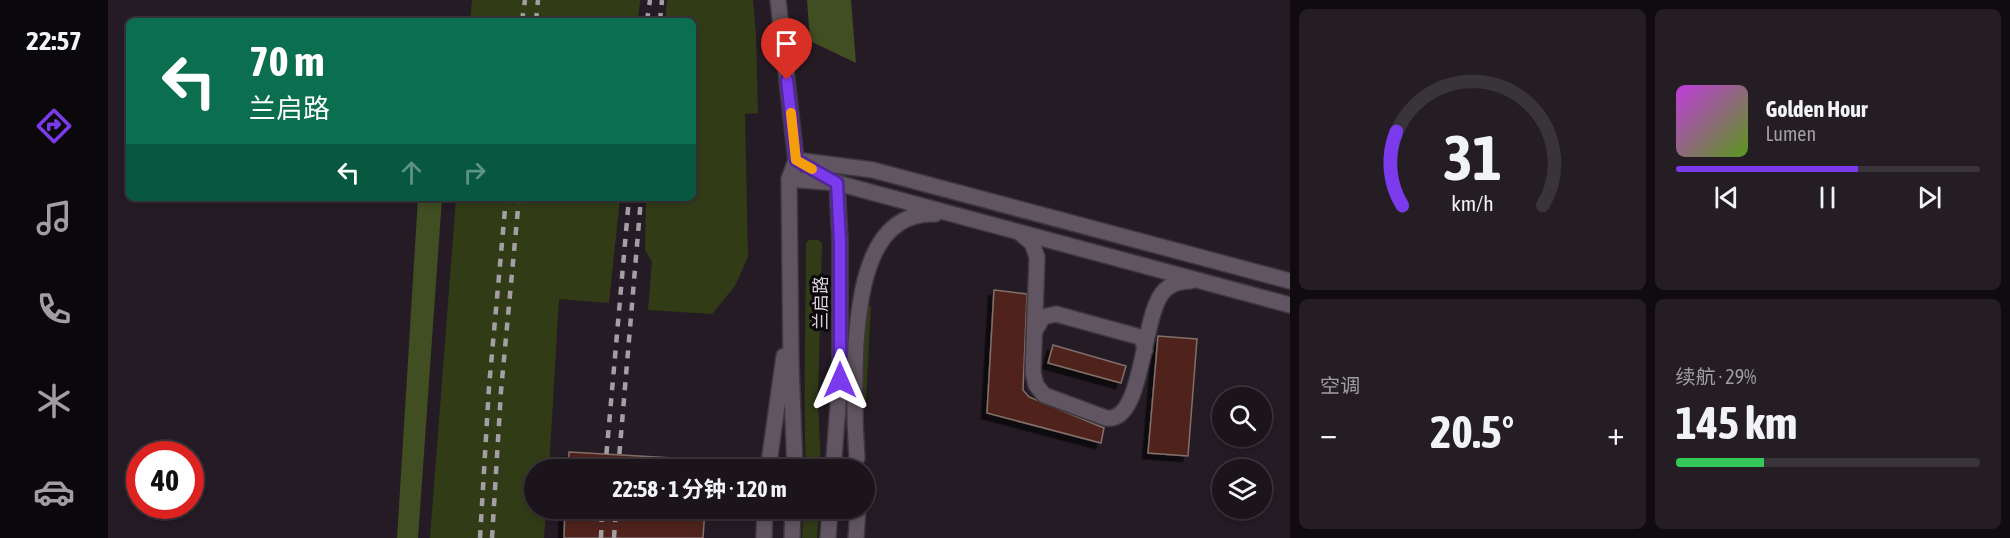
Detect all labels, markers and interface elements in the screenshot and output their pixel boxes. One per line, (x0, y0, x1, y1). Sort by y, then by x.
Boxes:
pin (761, 18, 812, 80)
text: 22:57 (26, 25, 82, 56)
icon: arrive (770, 27, 803, 60)
text: 70 m (249, 37, 324, 85)
icon: left (150, 42, 228, 120)
text: 兰启路 (249, 93, 330, 124)
text: Golden Hour (1766, 96, 1867, 122)
icon: directions (33, 105, 75, 147)
text: Lumen (1766, 122, 1816, 145)
text: 31 (1443, 123, 1502, 194)
icon: left (332, 156, 365, 189)
icon: ahead (395, 156, 428, 189)
icon: right (458, 156, 491, 189)
icon: previous (1710, 181, 1743, 214)
icon: pause (1811, 181, 1844, 214)
icon: next (1913, 181, 1946, 214)
text: km/h (1451, 192, 1494, 217)
icon: music (33, 197, 75, 239)
street label: 兰启路 (810, 276, 831, 330)
icon: phone (33, 288, 75, 330)
position arrow (808, 348, 872, 412)
text: 续航 · 29% (1676, 365, 1756, 388)
text: 空调 (1320, 374, 1360, 397)
icon: climate (33, 380, 75, 422)
map controls (1212, 387, 1272, 519)
button: search (1212, 387, 1272, 447)
text: 145 km (1676, 397, 1797, 449)
text: 20.5° (1430, 406, 1514, 458)
text: − (1320, 414, 1337, 452)
text: + (1607, 414, 1624, 452)
speed limit sign: 40 (126, 441, 204, 519)
button: layers (1212, 459, 1272, 519)
icon: car (33, 471, 75, 513)
text: 22:58 · 1 分钟 · 120 m (613, 476, 786, 502)

